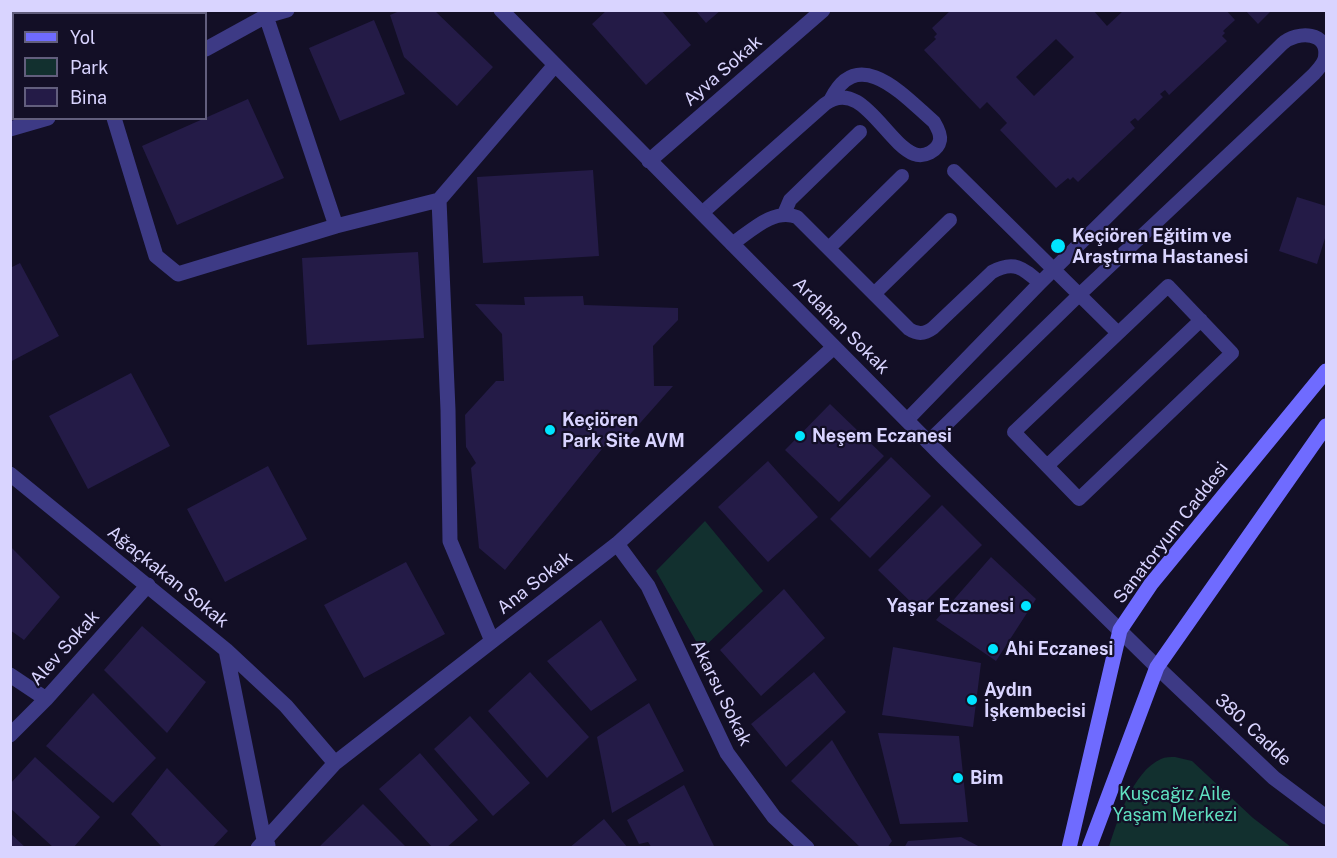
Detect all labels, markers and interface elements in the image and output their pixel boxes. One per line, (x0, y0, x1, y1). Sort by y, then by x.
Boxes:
legend (12, 12, 207, 120)
text: Yol (70, 27, 95, 48)
street label: Ayva Sokak (679, 31, 767, 111)
text: Park (70, 57, 108, 78)
text: Bina (70, 87, 107, 108)
place label: Keçiören Eğitim ve Araştırma Hastanesi (1072, 225, 1248, 268)
marker: Keçiören Eğitim ve Araştırma Hastanesi (1049, 237, 1067, 255)
street label: Ardahan Sokak (788, 273, 894, 379)
place label: Keçiören Park Site AVM (562, 409, 685, 452)
marker: Keçiören Park Site AVM (543, 423, 557, 437)
place label: Neşem Eczanesi (812, 425, 952, 447)
marker: Neşem Eczanesi (793, 429, 807, 443)
street label: Sanatoryum Caddesi (1109, 458, 1233, 608)
street label: Ağaçkakan Sokak (103, 521, 233, 633)
street label: Ana Sokak (493, 547, 577, 619)
place label: Yaşar Eczanesi (886, 595, 1014, 617)
marker: Yaşar Eczanesi (1019, 599, 1033, 613)
street label: Alev Sokak (26, 606, 104, 690)
street label: Akarsu Sokak (686, 636, 756, 750)
place label: Ahi Eczanesi (1005, 638, 1113, 660)
marker: Ahi Eczanesi (986, 642, 1000, 656)
place label: Aydın İşkembecisi (984, 679, 1086, 722)
street label: 380. Cadde (1210, 689, 1296, 771)
marker: Aydın İşkembecisi (965, 693, 979, 707)
place label: Bim (970, 767, 1003, 789)
marker: Bim (951, 771, 965, 785)
park label: Kuşcağız Aile Yaşam Merkezi (1113, 783, 1237, 826)

